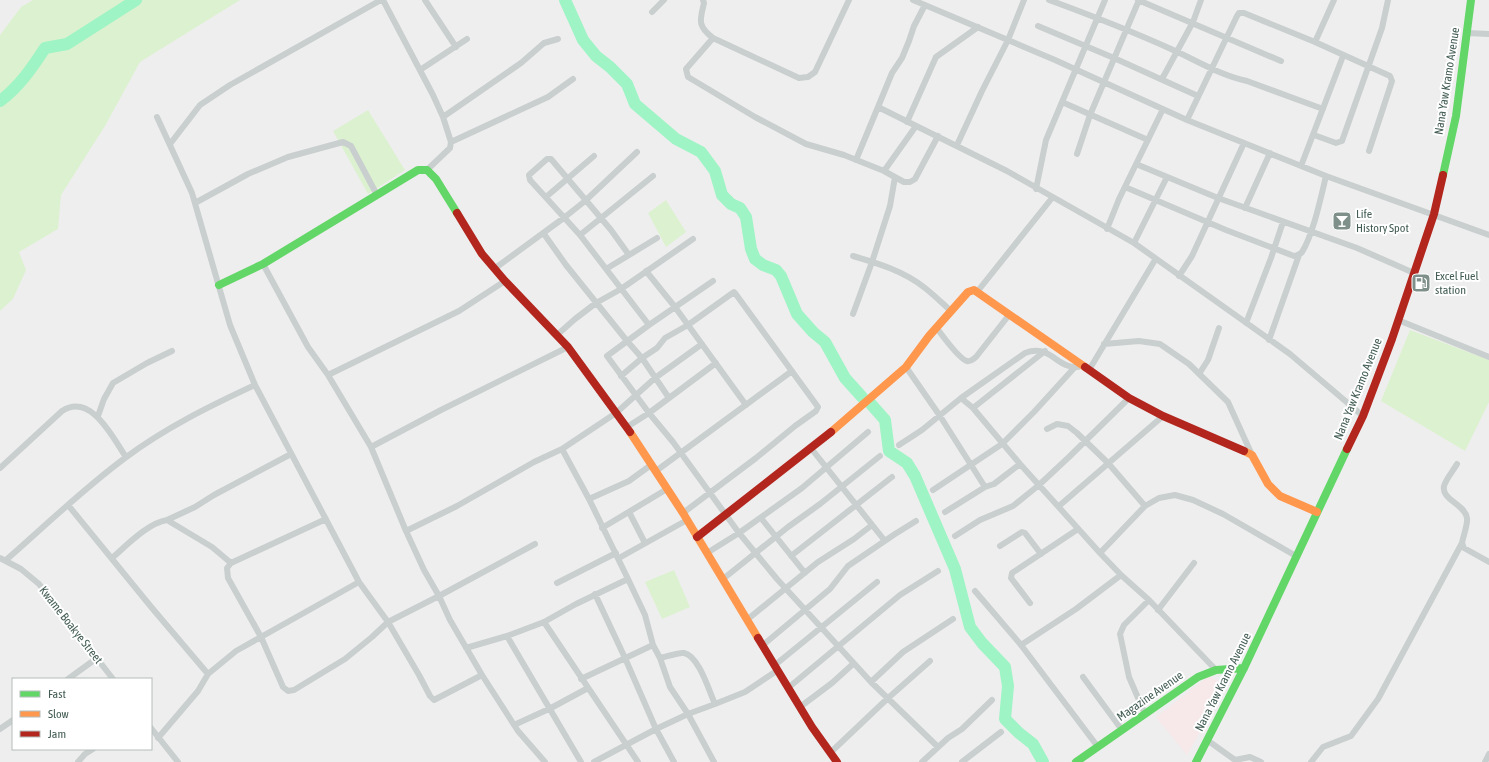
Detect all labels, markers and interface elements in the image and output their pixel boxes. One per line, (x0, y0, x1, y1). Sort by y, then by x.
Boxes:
street label: Nana Yaw Kramo Avenue (1432, 26, 1462, 136)
place label: Life History Spot (1356, 207, 1409, 235)
bar icon: Life History Spot (1331, 210, 1353, 232)
place label: Excel Fuel station (1435, 269, 1480, 297)
fuel station icon: Excel Fuel station (1410, 272, 1432, 294)
street label: Nana Yaw Kramo Avenue (1331, 336, 1385, 442)
street label: Kwame Boakye Street (36, 584, 106, 667)
street label: Nana Yaw Kramo Avenue (1192, 630, 1254, 734)
street label: Magazine Avenue (1114, 668, 1186, 724)
legend (12, 678, 152, 750)
text: Fast (48, 687, 66, 701)
text: Slow (48, 707, 69, 721)
text: Jam (48, 727, 66, 741)

